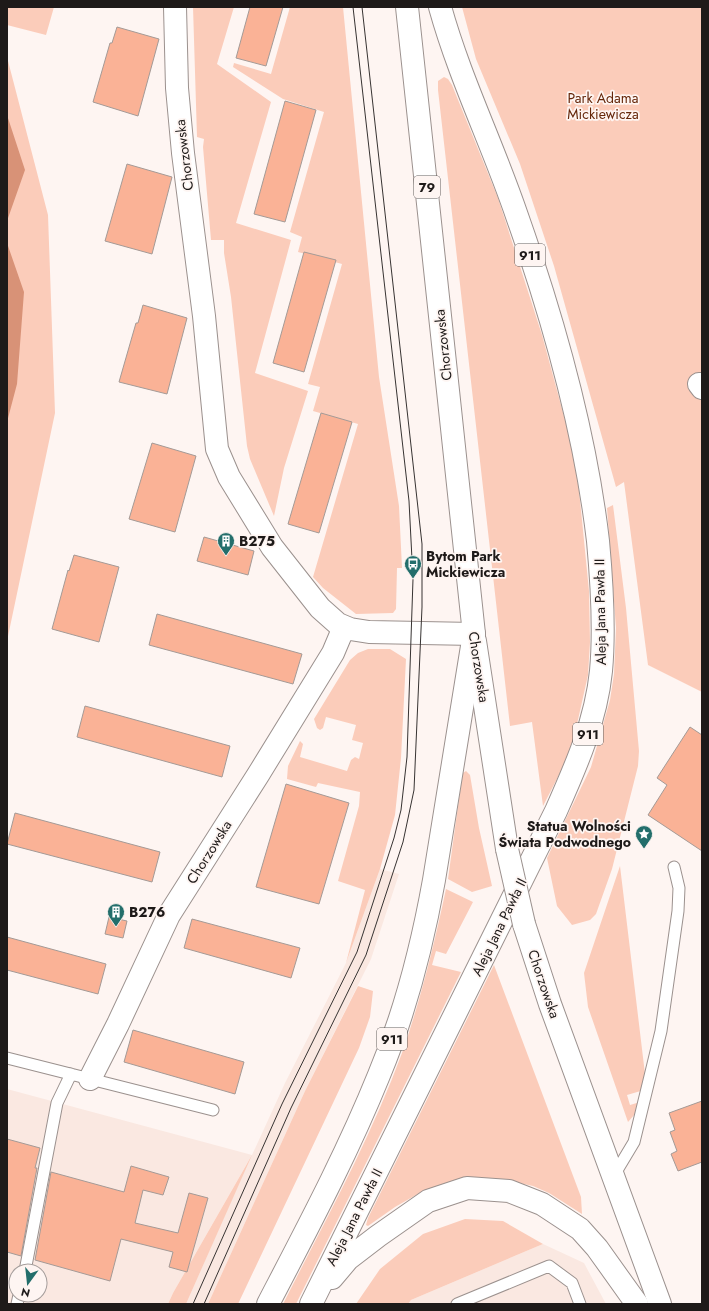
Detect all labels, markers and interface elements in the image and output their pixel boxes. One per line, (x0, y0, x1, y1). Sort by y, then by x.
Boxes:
park label: Park Adama Mickiewicza (567, 88, 639, 124)
street label: Chorzowska (170, 118, 198, 192)
road number: 79 (414, 176, 440, 198)
road number: 911 (515, 244, 545, 266)
street label: Chorzowska (429, 308, 457, 382)
building icon: B275 (216, 531, 236, 556)
place label: B275 (239, 531, 275, 551)
place label: Bytom Park Mickiewicza (426, 546, 505, 582)
bus stop icon: Bytom Park Mickiewicza (403, 554, 423, 579)
street label: Aleja Jana Pawła II (589, 558, 611, 666)
street label: Chorzowska (464, 630, 494, 704)
road number: 911 (573, 723, 603, 745)
street label: Chorzowska (182, 816, 236, 888)
place label: Statua Wolności Świata Podwodnego (499, 816, 631, 852)
place icon: Statua Wolności Świata Podwodnego (634, 824, 654, 849)
street label: Aleja Jana Pawła II (467, 875, 531, 979)
building icon: B276 (106, 902, 126, 927)
place label: B276 (129, 902, 165, 922)
street label: Chorzowska (523, 947, 565, 1021)
road number: 911 (377, 1028, 407, 1050)
street label: Aleja Jana Pawła II (321, 1165, 387, 1269)
north arrow (8, 1263, 48, 1303)
text: N (19, 1284, 32, 1302)

